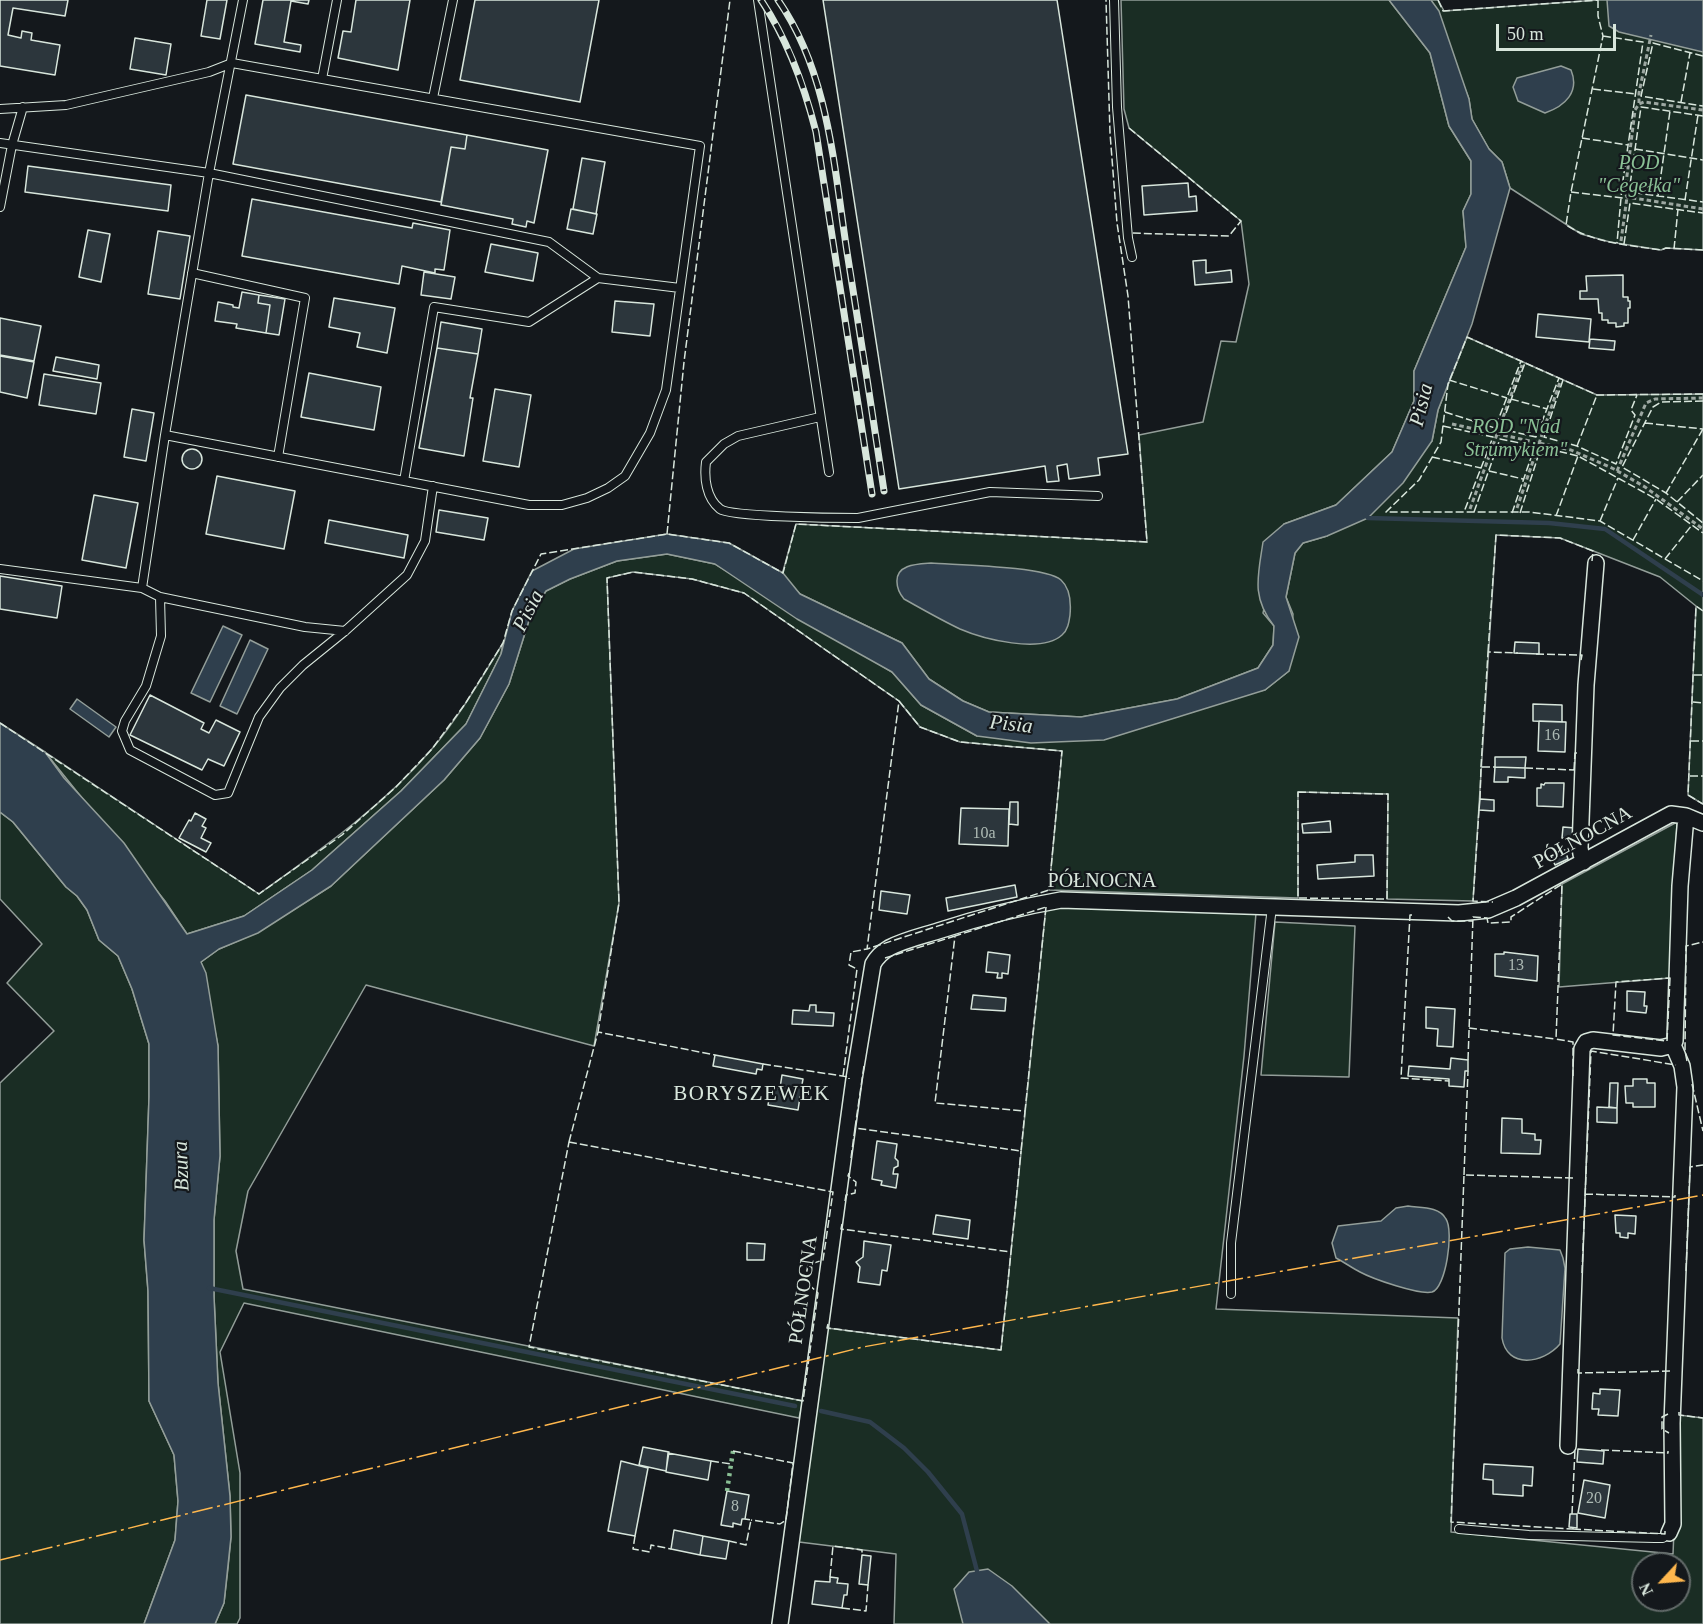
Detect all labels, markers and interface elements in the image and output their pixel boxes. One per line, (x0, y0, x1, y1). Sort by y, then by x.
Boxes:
scale bar (1499, 12, 1619, 50)
text: 50 m (1507, 24, 1544, 44)
park label: POD "Cegełka" (1598, 152, 1680, 199)
water label: Pisia (1405, 381, 1439, 429)
park label: ROD "Nad Strumykiem" (1465, 416, 1567, 463)
water label: Pisia (508, 586, 550, 636)
water label: Pisia (988, 710, 1034, 740)
house number: 16 (1544, 726, 1560, 746)
street label: PÓŁNOCNA (1530, 801, 1636, 875)
house number: 10a (972, 824, 996, 844)
street label: PÓŁNOCNA (1048, 870, 1156, 894)
house number: 13 (1508, 956, 1524, 976)
district label: BORYSZEWEK (673, 1081, 831, 1107)
water label: Bzura (169, 1140, 195, 1192)
street label: PÓŁNOCNA (785, 1234, 823, 1346)
house number: 20 (1586, 1489, 1602, 1509)
house number: 8 (731, 1497, 739, 1517)
north arrow (1631, 1552, 1691, 1612)
text: N (1636, 1580, 1656, 1598)

